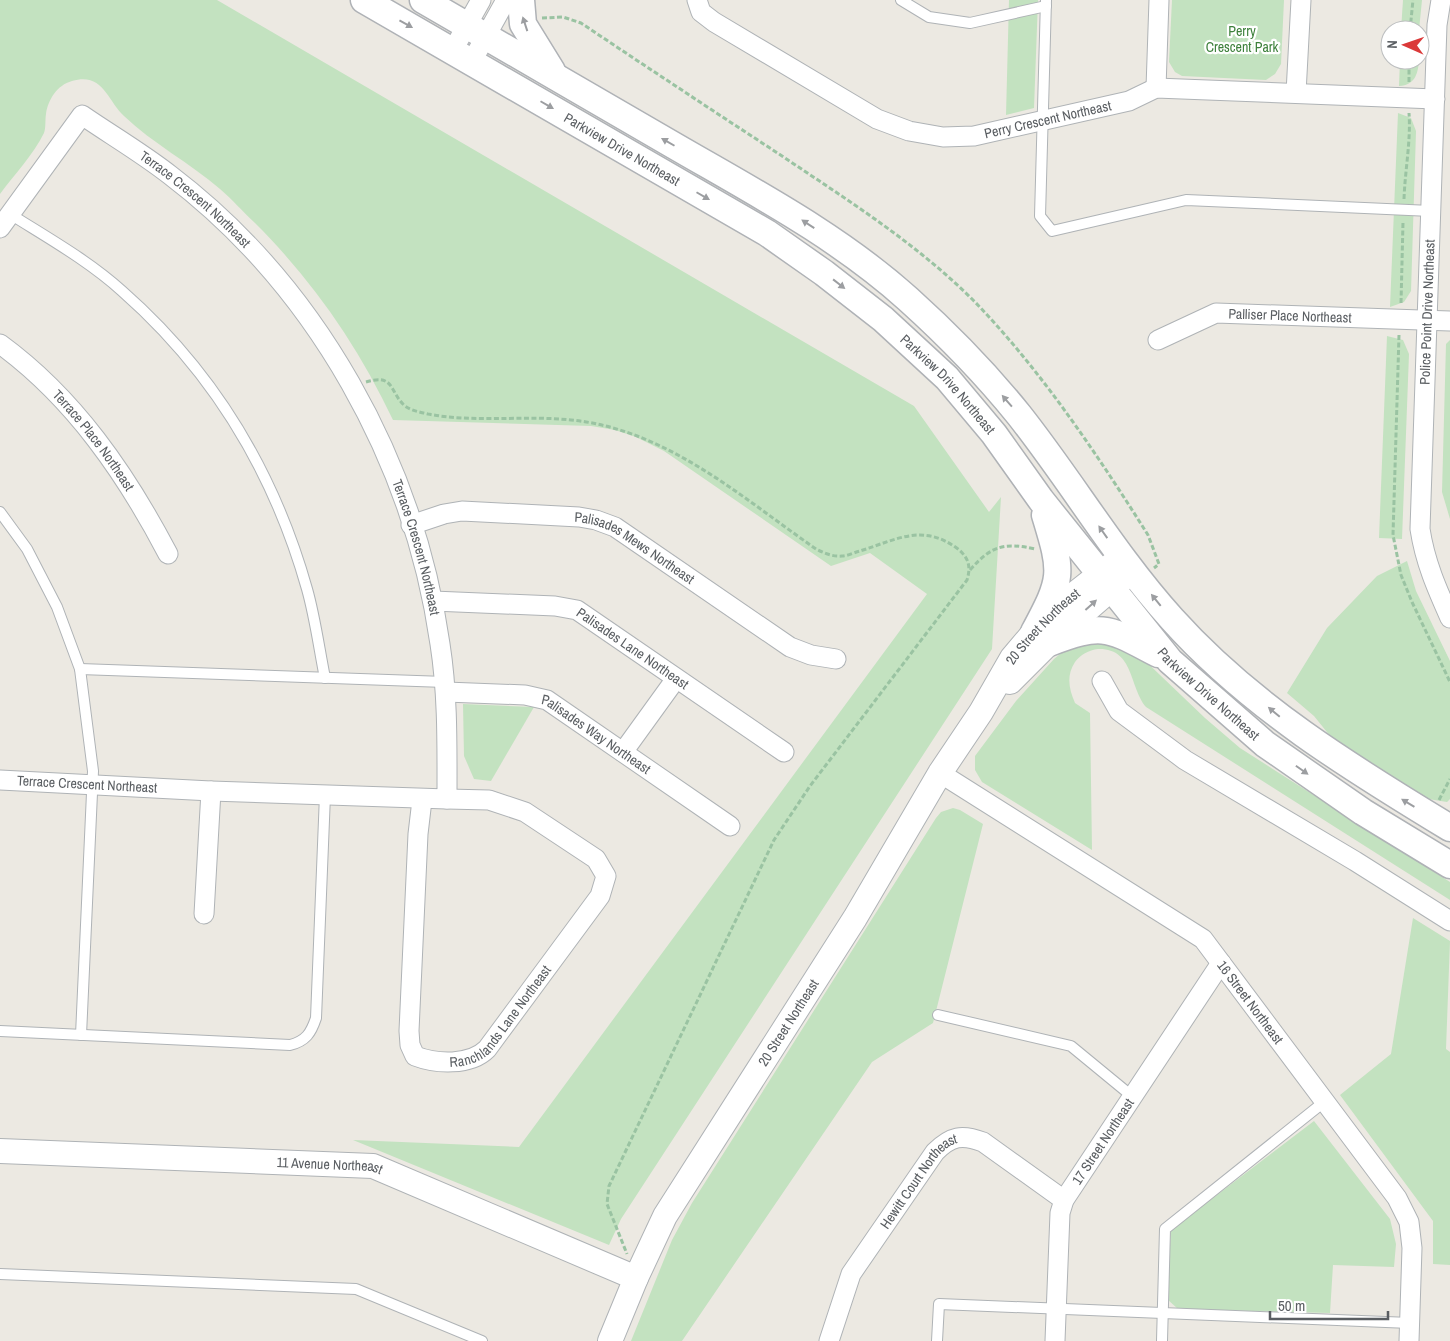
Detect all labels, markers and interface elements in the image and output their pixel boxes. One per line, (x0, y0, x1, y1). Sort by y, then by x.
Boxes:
one-way arrow (521, 17, 528, 32)
one-way arrow (399, 20, 414, 28)
north arrow (1380, 20, 1430, 70)
park label: Perry Crescent Park (1206, 22, 1279, 56)
text: N (1383, 40, 1401, 49)
street label: Perry Crescent Northeast (982, 96, 1113, 142)
one-way arrow (540, 101, 555, 109)
street label: Parkview Drive Northeast (561, 109, 683, 190)
one-way arrow (660, 138, 675, 146)
street label: Terrace Crescent Northeast (136, 147, 255, 251)
one-way arrow (696, 191, 709, 200)
one-way arrow (801, 219, 815, 229)
street label: Police Point Drive Northeast (1415, 239, 1439, 385)
one-way arrow (832, 279, 845, 290)
street label: Palliser Place Northeast (1228, 304, 1352, 327)
street label: Parkview Drive Northeast (896, 330, 999, 438)
street label: Terrace Place Northeast (49, 386, 138, 494)
one-way arrow (1001, 396, 1013, 408)
street label: Terrace Crescent Northeast (388, 477, 444, 617)
street label: Palisades Mews Northeast (574, 508, 698, 588)
one-way arrow (1098, 526, 1109, 539)
street label: 20 Street Northeast (1001, 584, 1084, 667)
one-way arrow (1151, 594, 1162, 607)
one-way arrow (1085, 600, 1098, 611)
street label: Palisades Lane Northeast (573, 603, 692, 693)
street label: Parkview Drive Northeast (1154, 644, 1263, 744)
street label: Palisades Way Northeast (540, 690, 654, 778)
one-way arrow (1268, 706, 1280, 718)
one-way arrow (1295, 765, 1309, 775)
street label: Terrace Crescent Northeast (16, 771, 158, 797)
one-way arrow (1402, 798, 1415, 807)
street label: 16 Street Northeast (1213, 957, 1287, 1048)
street label: Ranchlands Lane Northeast (449, 962, 555, 1071)
street label: 20 Street Northeast (754, 976, 823, 1069)
street label: 17 Street Northeast (1068, 1095, 1138, 1188)
street label: Hewitt Court Northeast (876, 1129, 959, 1232)
street label: 11 Avenue Northeast (276, 1153, 386, 1178)
scale bar (1270, 1288, 1388, 1320)
text: 50 m (1278, 1295, 1305, 1316)

